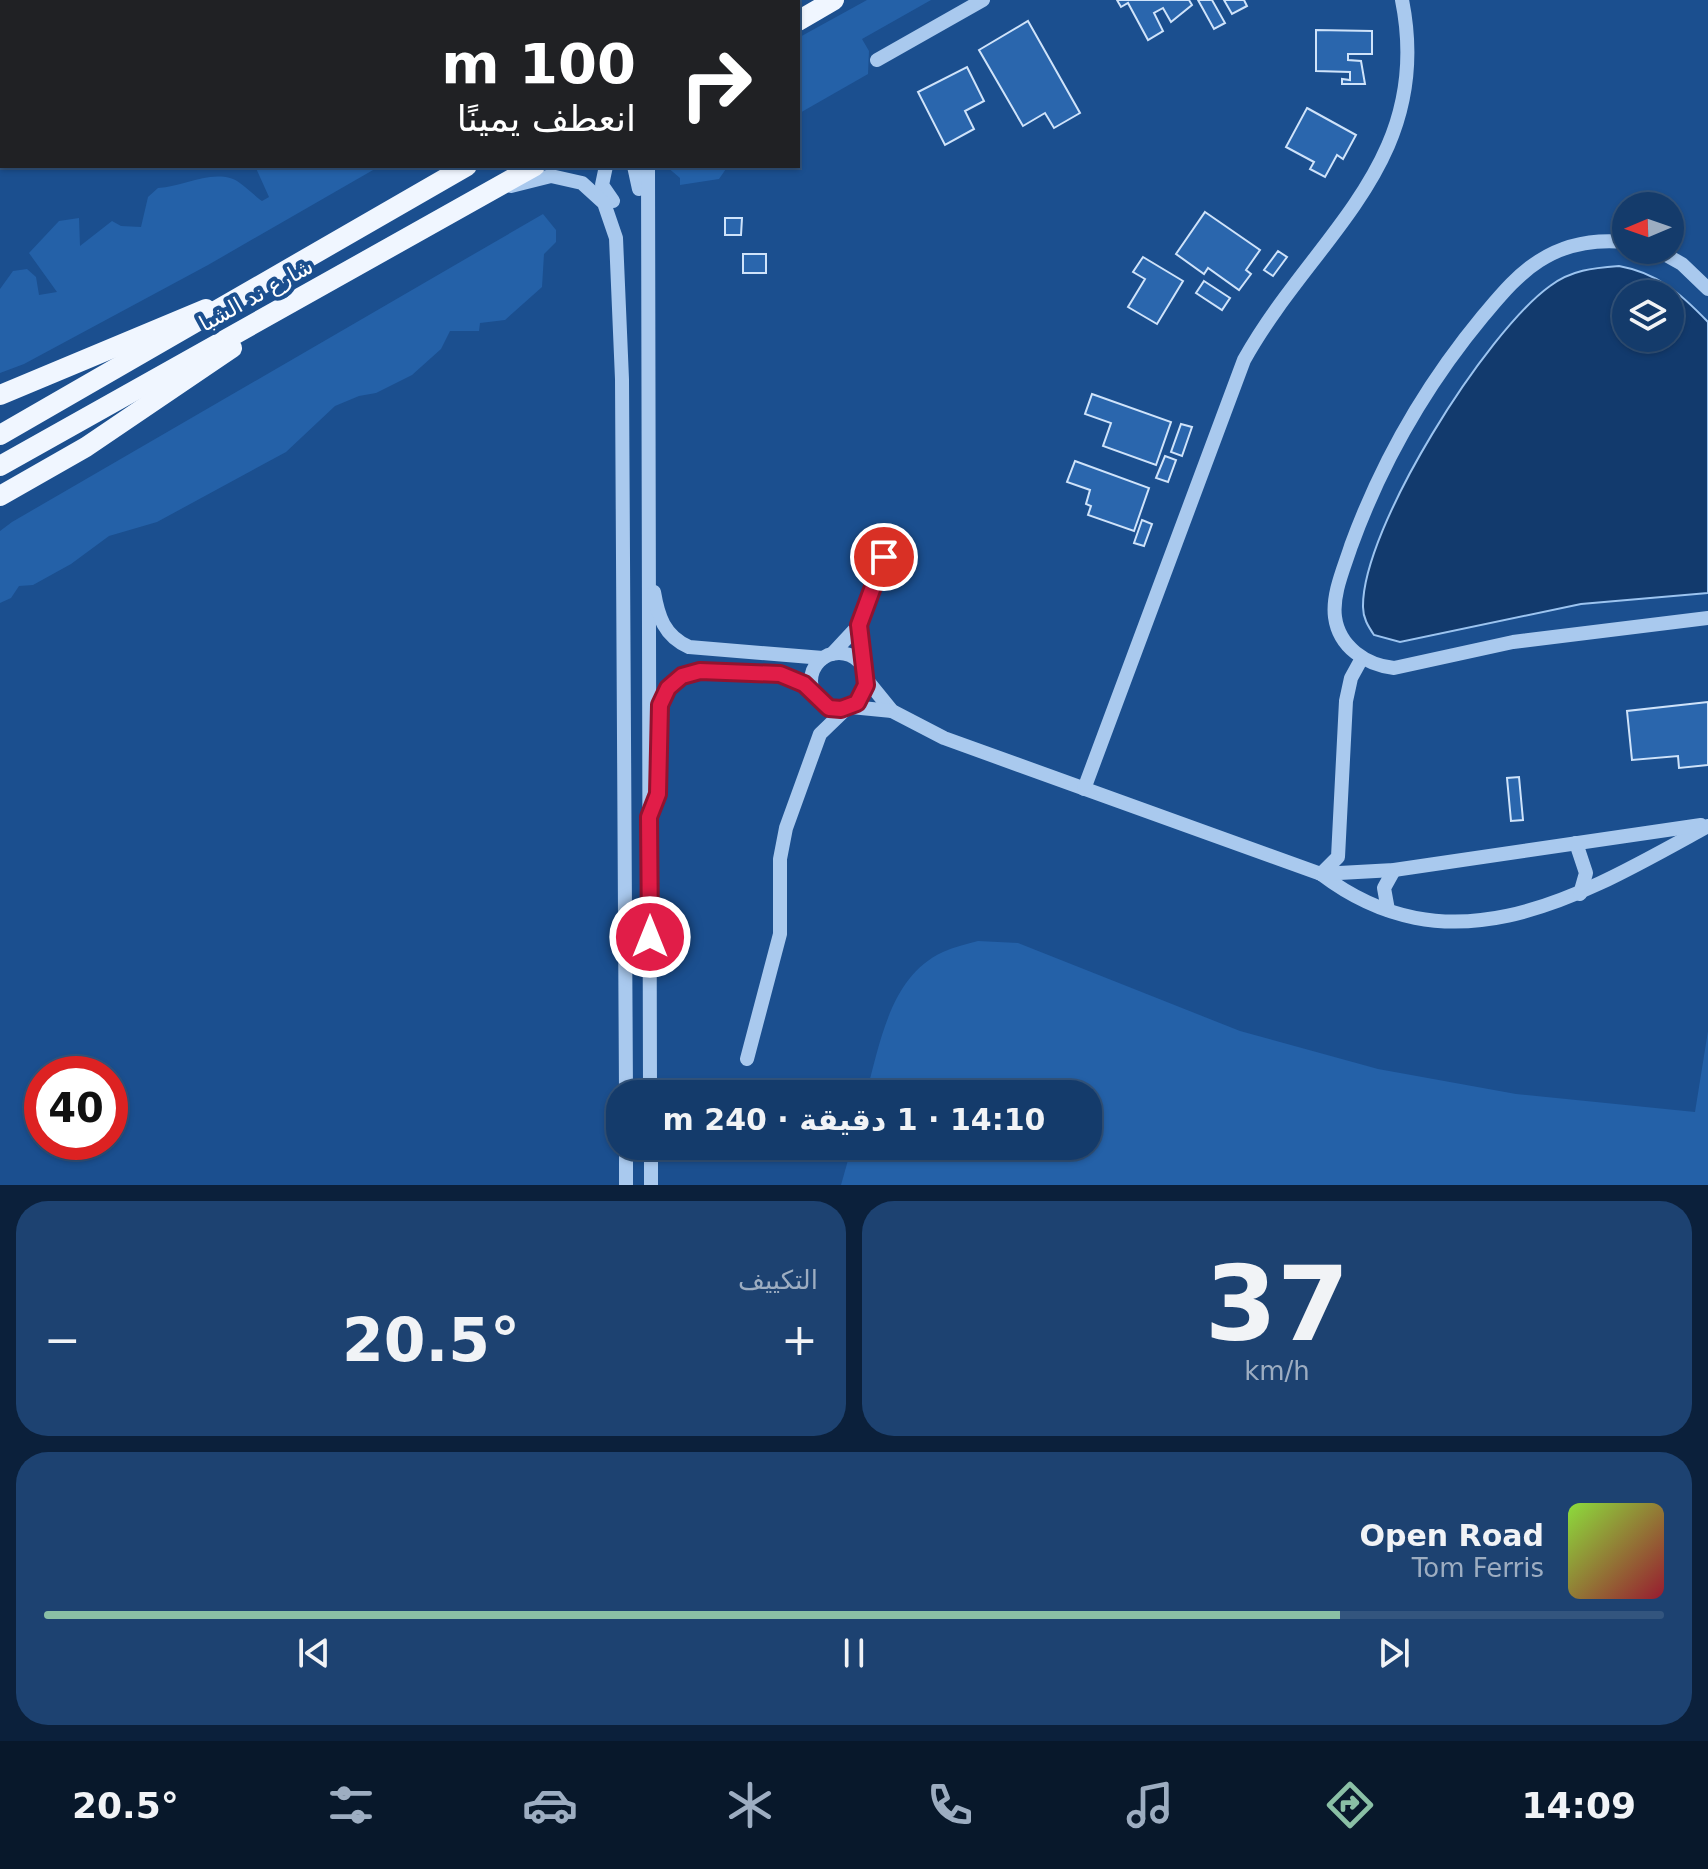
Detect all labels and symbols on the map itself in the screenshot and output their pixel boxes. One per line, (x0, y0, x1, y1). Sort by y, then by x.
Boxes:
north arrow (1612, 192, 1684, 264)
street label: شارع ند الشبا (195, 253, 317, 337)
pin (850, 523, 918, 591)
position arrow (608, 895, 692, 979)
speed limit sign: 40 (24, 1056, 128, 1160)

